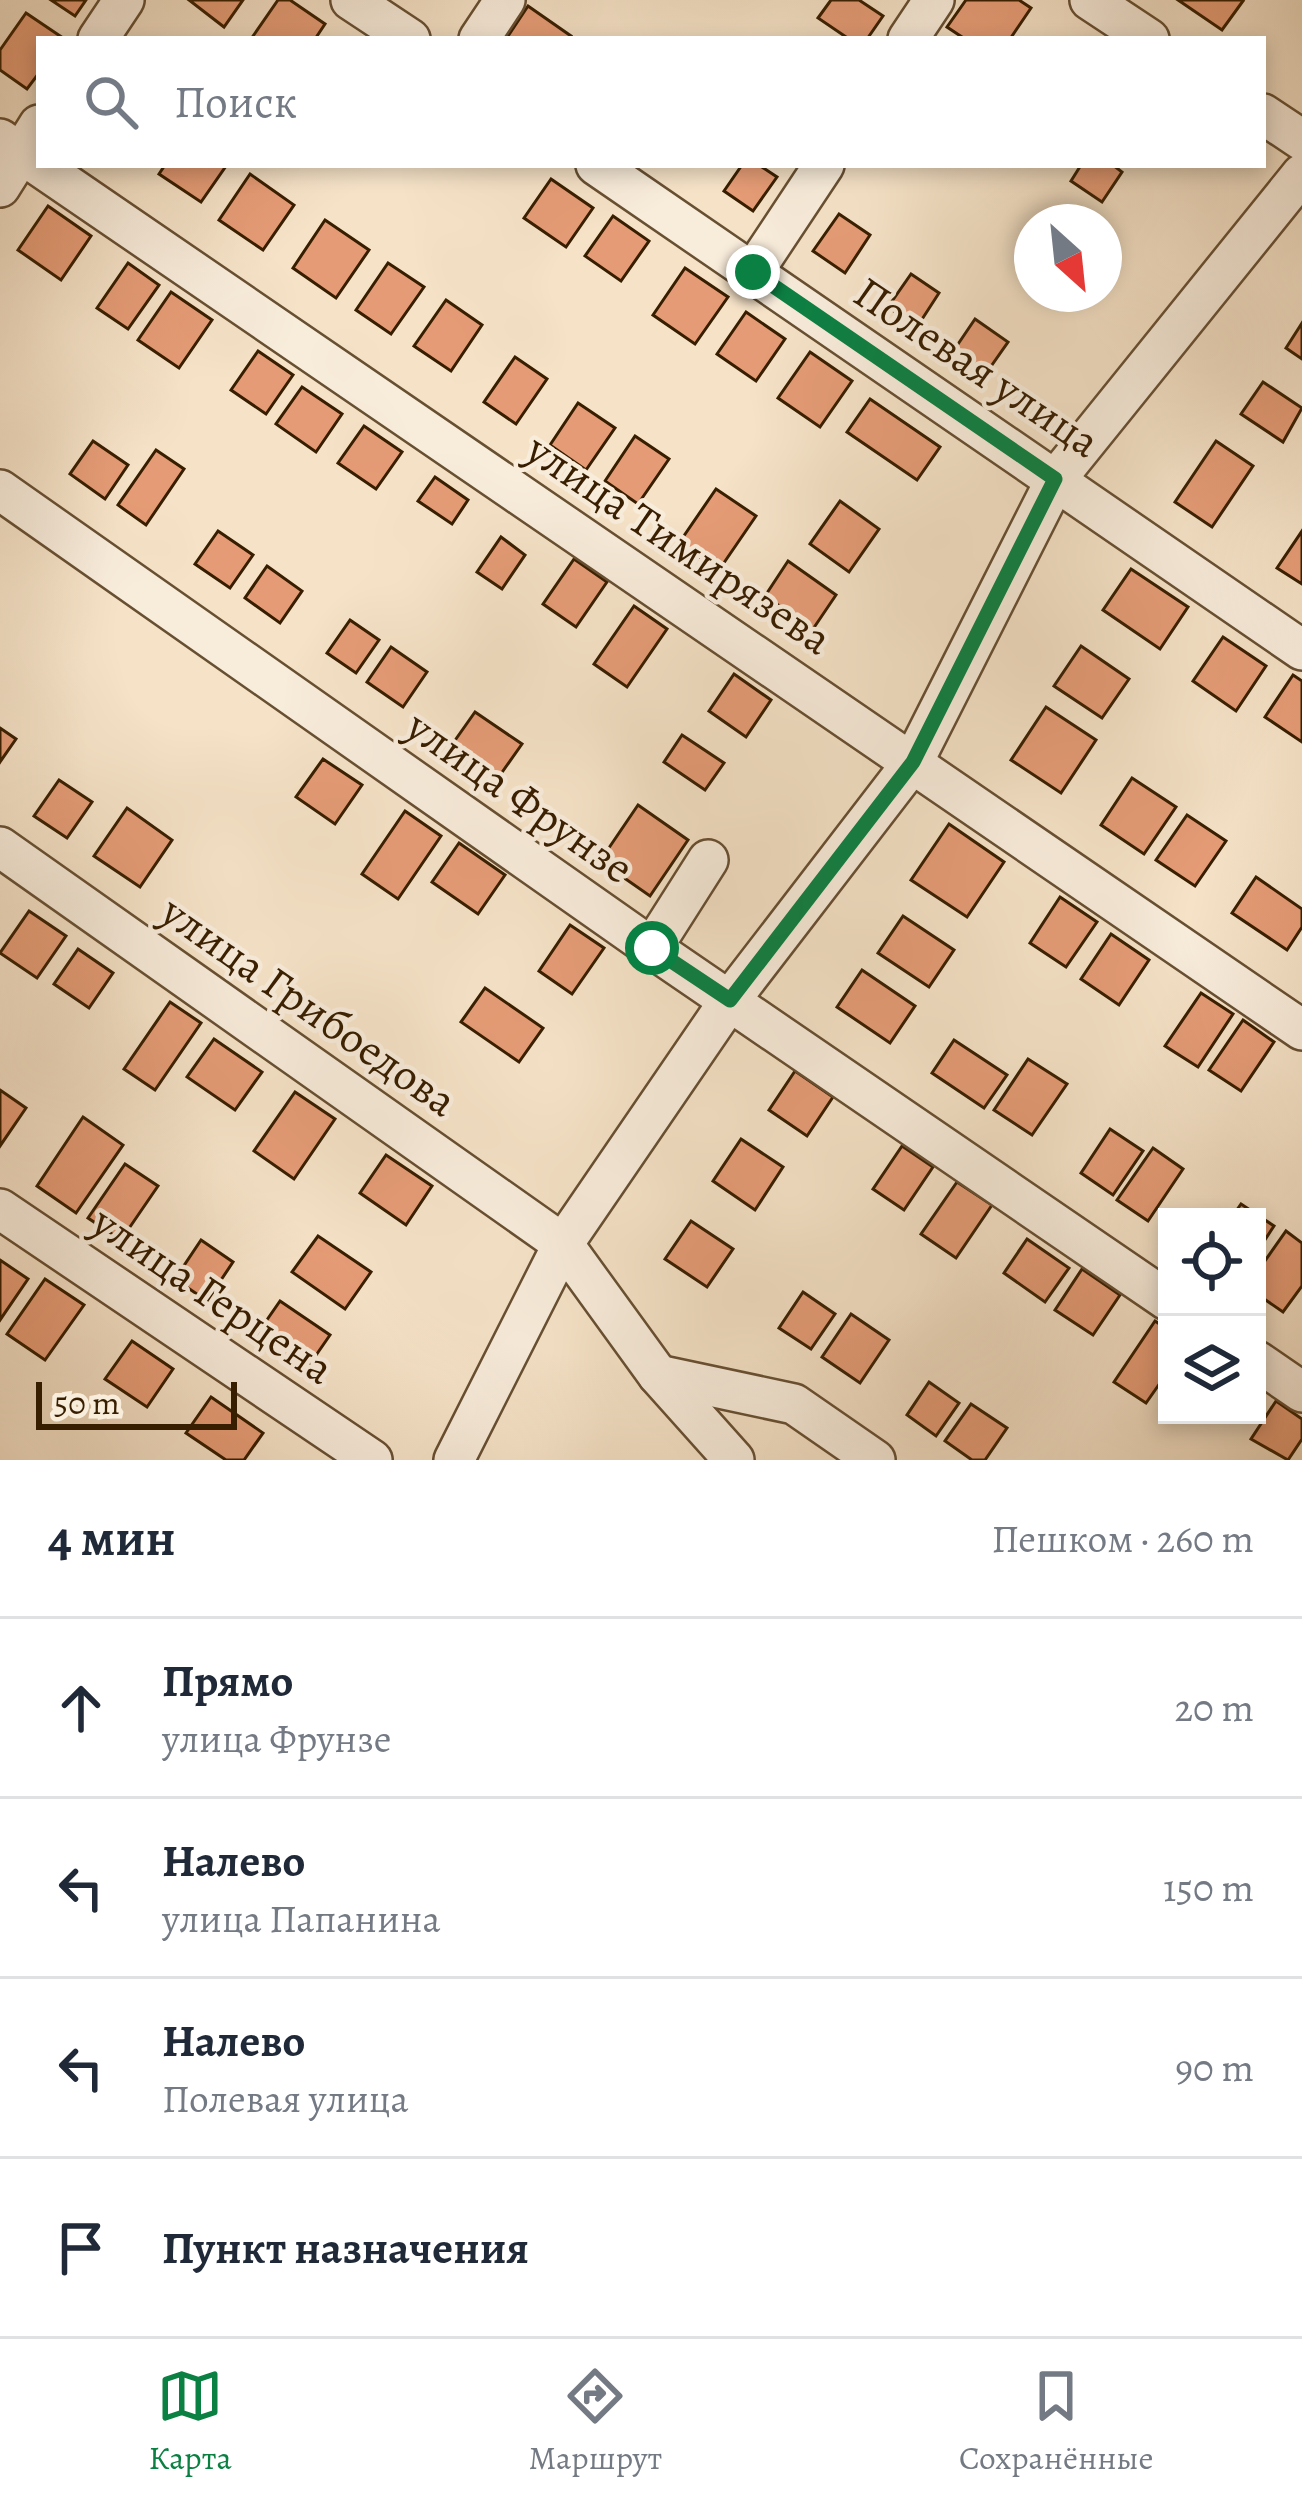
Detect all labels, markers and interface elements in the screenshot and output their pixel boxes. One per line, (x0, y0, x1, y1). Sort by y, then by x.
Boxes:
search box (36, 36, 1266, 168)
icon: search (78, 69, 144, 135)
text: Поиск (174, 71, 297, 133)
north arrow (1014, 204, 1122, 312)
route end (726, 245, 780, 299)
street label: Полевая улица (842, 262, 1112, 472)
street label: улица Тимирязева (513, 418, 844, 669)
street label: улица Фрунзе (393, 695, 646, 898)
street label: улица Грибоедова (148, 880, 470, 1131)
route start (625, 921, 679, 975)
street label: улица Герцена (79, 1191, 346, 1399)
map controls (1158, 1208, 1266, 1424)
button: locate (1158, 1208, 1266, 1316)
button: layers (1158, 1316, 1266, 1424)
scale bar (36, 1376, 237, 1429)
text: 50 m (54, 1380, 120, 1425)
text: 4 мин (48, 1503, 176, 1573)
text: Пешком · 260 m (991, 1512, 1254, 1565)
text: Прямо (162, 1650, 293, 1712)
icon: ahead (48, 1675, 114, 1741)
text: 20 m (1175, 1681, 1254, 1734)
text: улица Фрунзе (162, 1712, 392, 1765)
text: Налево (162, 1830, 305, 1892)
icon: left (48, 1855, 114, 1921)
text: 150 m (1163, 1861, 1254, 1914)
text: улица Папанина (162, 1892, 441, 1945)
text: Налево (162, 2010, 305, 2072)
icon: left (48, 2035, 114, 2101)
text: 90 m (1175, 2041, 1254, 2094)
text: Полевая улица (162, 2072, 408, 2125)
icon: arrive (48, 2215, 114, 2281)
text: Пункт назначения (162, 2217, 529, 2279)
tab: Карта (148, 2363, 232, 2480)
tab: Маршрут (528, 2363, 662, 2480)
tab: Сохранённые (959, 2363, 1154, 2480)

